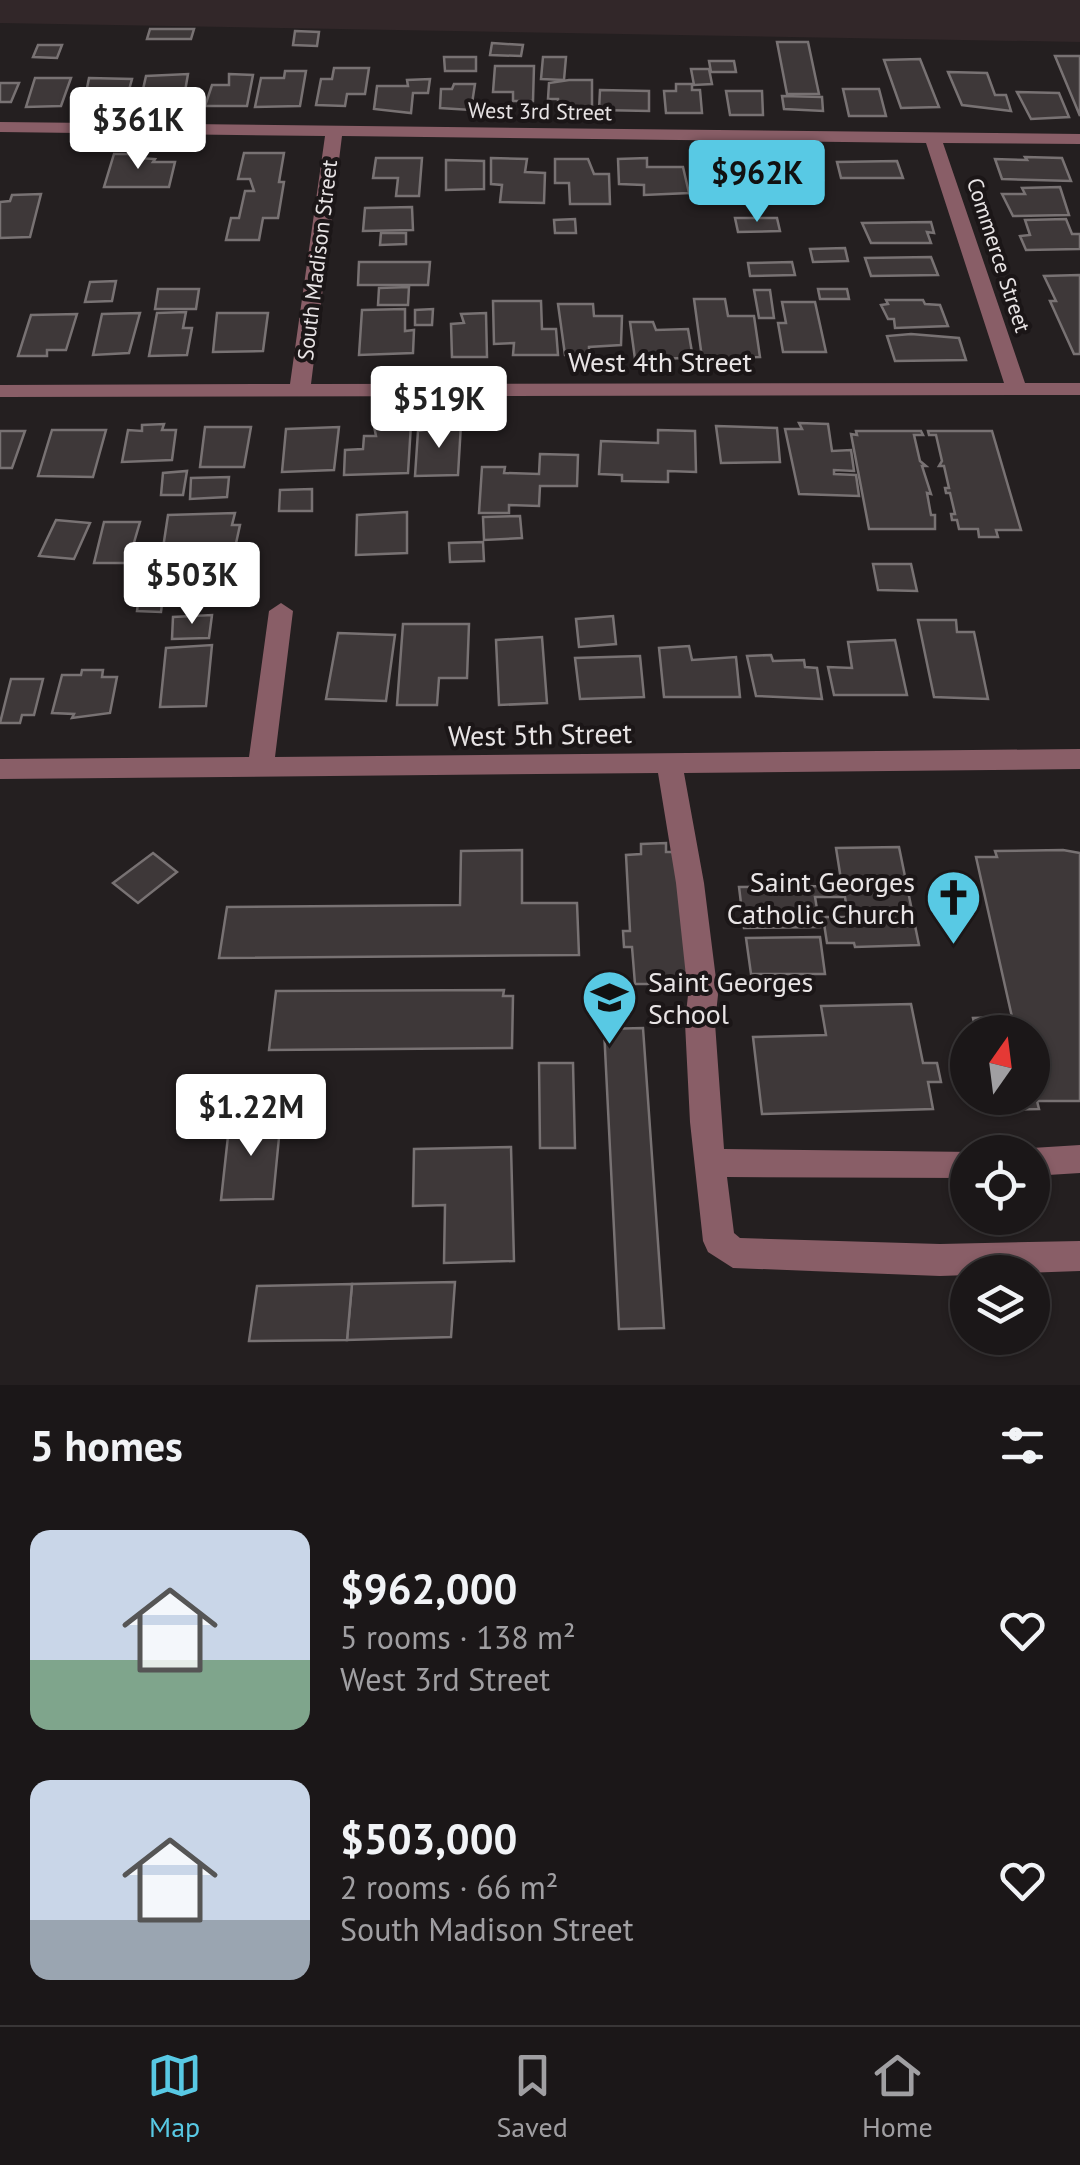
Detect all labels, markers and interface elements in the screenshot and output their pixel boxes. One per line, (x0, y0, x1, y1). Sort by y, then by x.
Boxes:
pin: $361K (68, 87, 208, 172)
street label: West 3rd Street (468, 96, 613, 126)
text: $361K (92, 98, 184, 140)
pin: $962K (687, 140, 827, 225)
text: $962K (711, 151, 803, 193)
street label: South Madison Street (291, 158, 343, 362)
street label: Commerce Street (961, 174, 1037, 336)
street label: West 4th Street (568, 343, 753, 380)
pin: $519K (369, 366, 509, 451)
text: $519K (393, 377, 485, 419)
pin: $503K (122, 542, 262, 627)
text: $503K (146, 553, 238, 595)
street label: West 5th Street (448, 714, 633, 754)
place label: Saint Georges Catholic Church (727, 863, 915, 932)
church icon: Saint Georges Catholic Church (924, 867, 984, 946)
place label: Saint Georges School (648, 963, 813, 1032)
school or university icon: Saint Georges School (579, 967, 639, 1046)
north arrow (950, 1015, 1050, 1115)
map controls (950, 1015, 1050, 1355)
pin: $1.22M (170, 1074, 332, 1159)
text: $1.22M (198, 1085, 304, 1127)
button: locate (950, 1135, 1050, 1235)
button: layers (950, 1255, 1050, 1355)
text: 5 homes (30, 1418, 183, 1473)
icon: filters (995, 1418, 1050, 1473)
text: $962,000 (340, 1561, 517, 1616)
icon: home (110, 1570, 230, 1690)
icon: heart (995, 1603, 1050, 1658)
text: 5 rooms · 138 m² (340, 1616, 576, 1658)
text: West 3rd Street (340, 1658, 550, 1700)
text: $503,000 (340, 1811, 517, 1866)
icon: home (110, 1820, 230, 1940)
icon: heart (995, 1853, 1050, 1908)
text: 2 rooms · 66 m² (340, 1866, 558, 1908)
text: South Madison Street (340, 1908, 634, 1950)
tab: Map (147, 2048, 202, 2145)
tab: Saved (496, 2048, 568, 2145)
tab: Home (862, 2048, 933, 2145)

